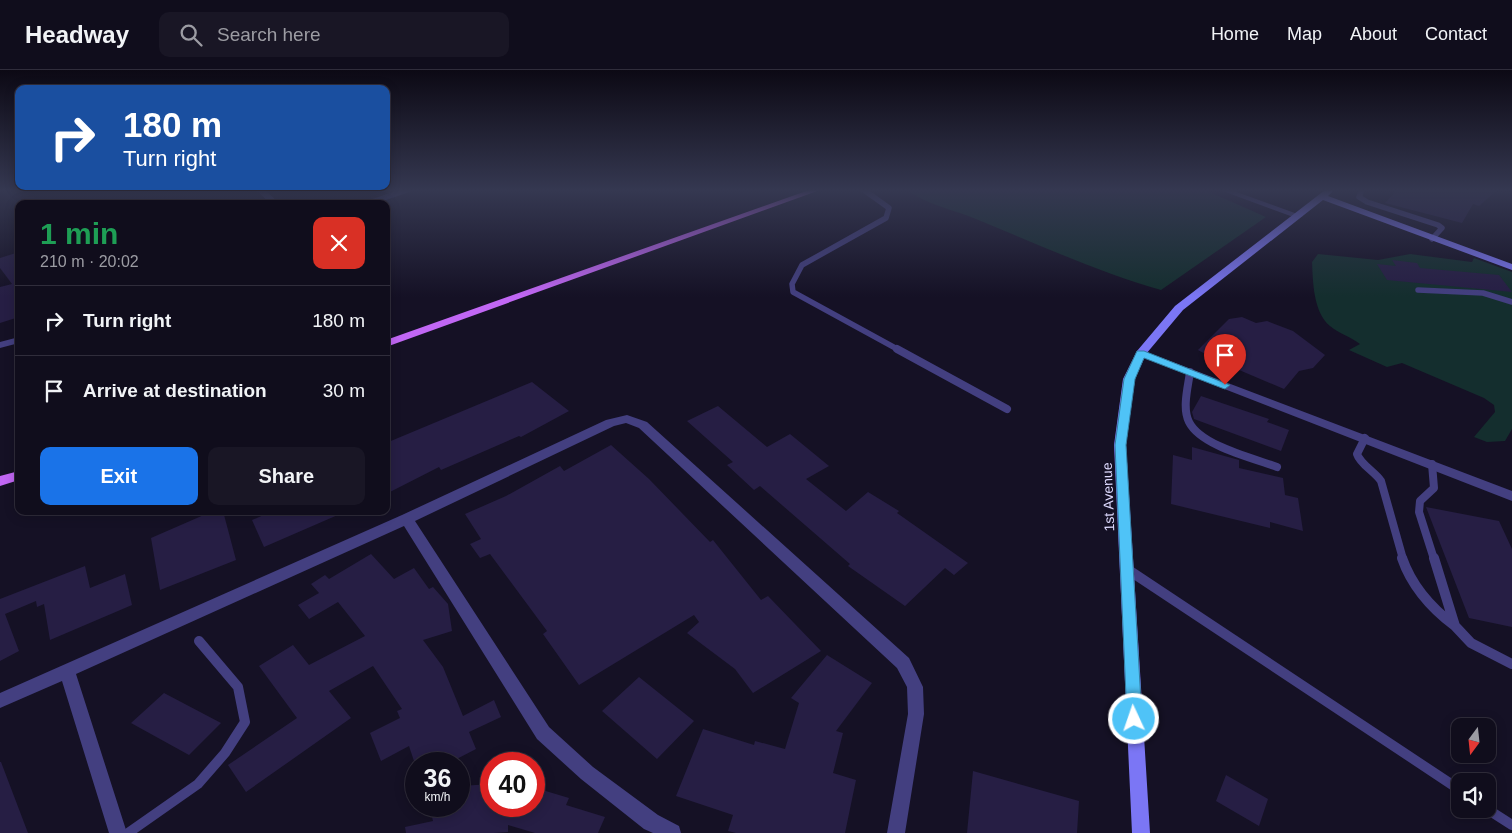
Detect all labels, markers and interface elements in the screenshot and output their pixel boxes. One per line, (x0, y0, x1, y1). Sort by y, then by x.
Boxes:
search box (159, 12, 509, 57)
text: Headway (25, 21, 129, 48)
icon: search (177, 21, 205, 49)
text: Search here (217, 24, 321, 45)
text: Home (1211, 24, 1259, 44)
text: Map (1287, 24, 1322, 44)
text: About (1350, 24, 1397, 44)
text: Contact (1425, 24, 1487, 44)
icon: right (40, 105, 105, 170)
text: 180 m (123, 105, 222, 144)
text: Turn right (123, 146, 216, 171)
text: 1 min (40, 217, 118, 250)
button: close (313, 217, 365, 269)
text: 210 m · 20:02 (40, 253, 139, 270)
icon: right (40, 307, 68, 335)
text: Turn right (83, 310, 171, 331)
text: 180 m (312, 310, 365, 331)
pin (1204, 334, 1246, 385)
icon: arrive (1211, 341, 1239, 369)
icon: arrive (40, 377, 68, 405)
text: Arrive at destination (83, 380, 267, 401)
text: 30 m (323, 380, 365, 401)
button: Exit (40, 447, 198, 505)
button: Share (208, 447, 365, 505)
street label: 1st Avenue (1099, 462, 1117, 532)
position arrow (1107, 692, 1159, 744)
north arrow (1451, 718, 1496, 762)
map controls (1451, 718, 1496, 818)
speed limit sign: 40 (480, 752, 545, 817)
text: 36 (424, 764, 451, 792)
button: sound (1451, 773, 1496, 818)
text: km/h (424, 790, 451, 804)

